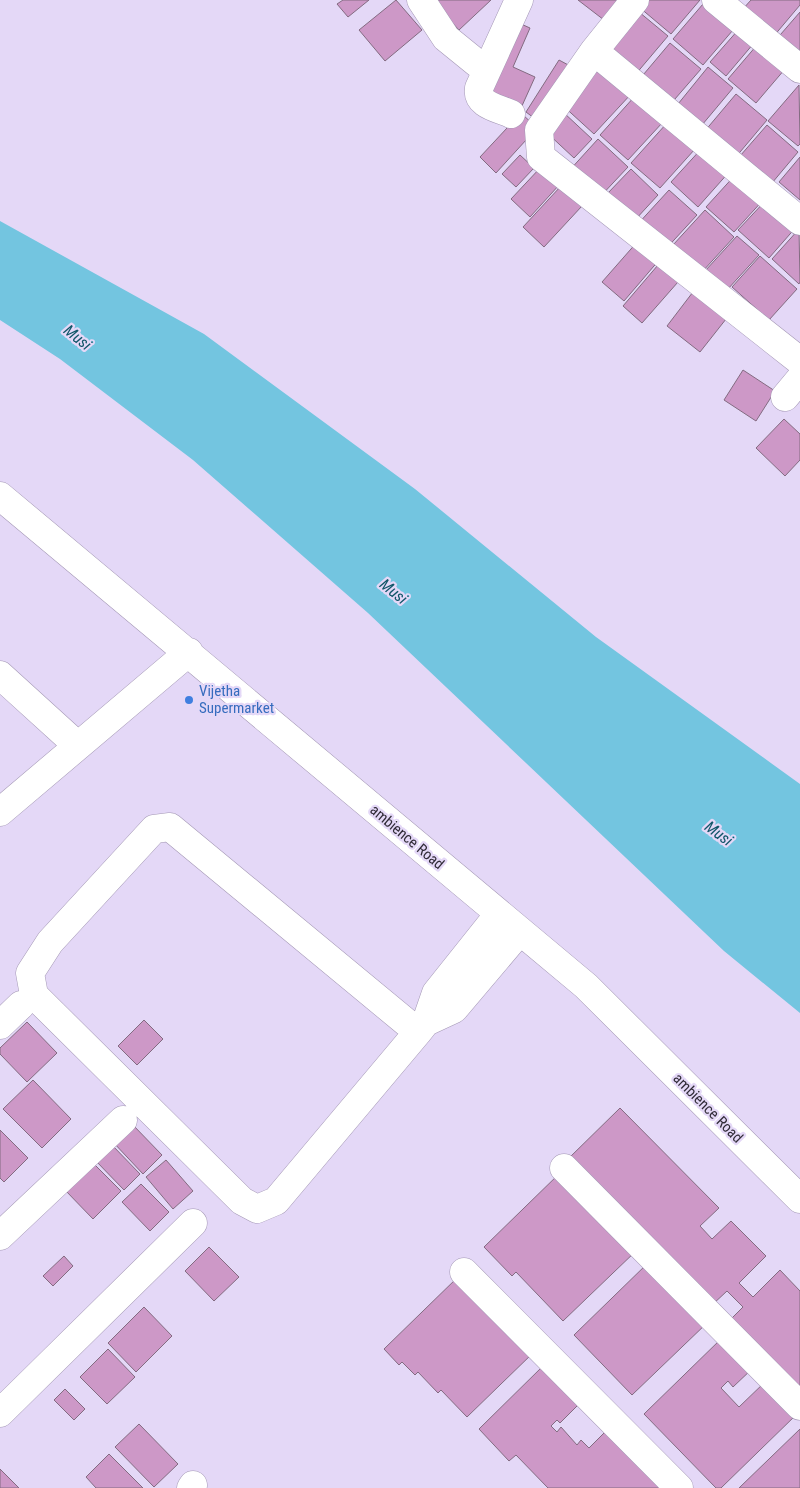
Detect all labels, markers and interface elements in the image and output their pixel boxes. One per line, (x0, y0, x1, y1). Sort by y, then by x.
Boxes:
water label: Musi (60, 321, 96, 354)
water label: Musi (376, 575, 412, 608)
place label: Vijetha Supermarket (199, 682, 274, 717)
marker: Vijetha Supermarket (183, 694, 195, 706)
street label: ambience Road (366, 801, 448, 873)
water label: Musi (701, 817, 737, 850)
street label: ambience Road (669, 1069, 747, 1147)

